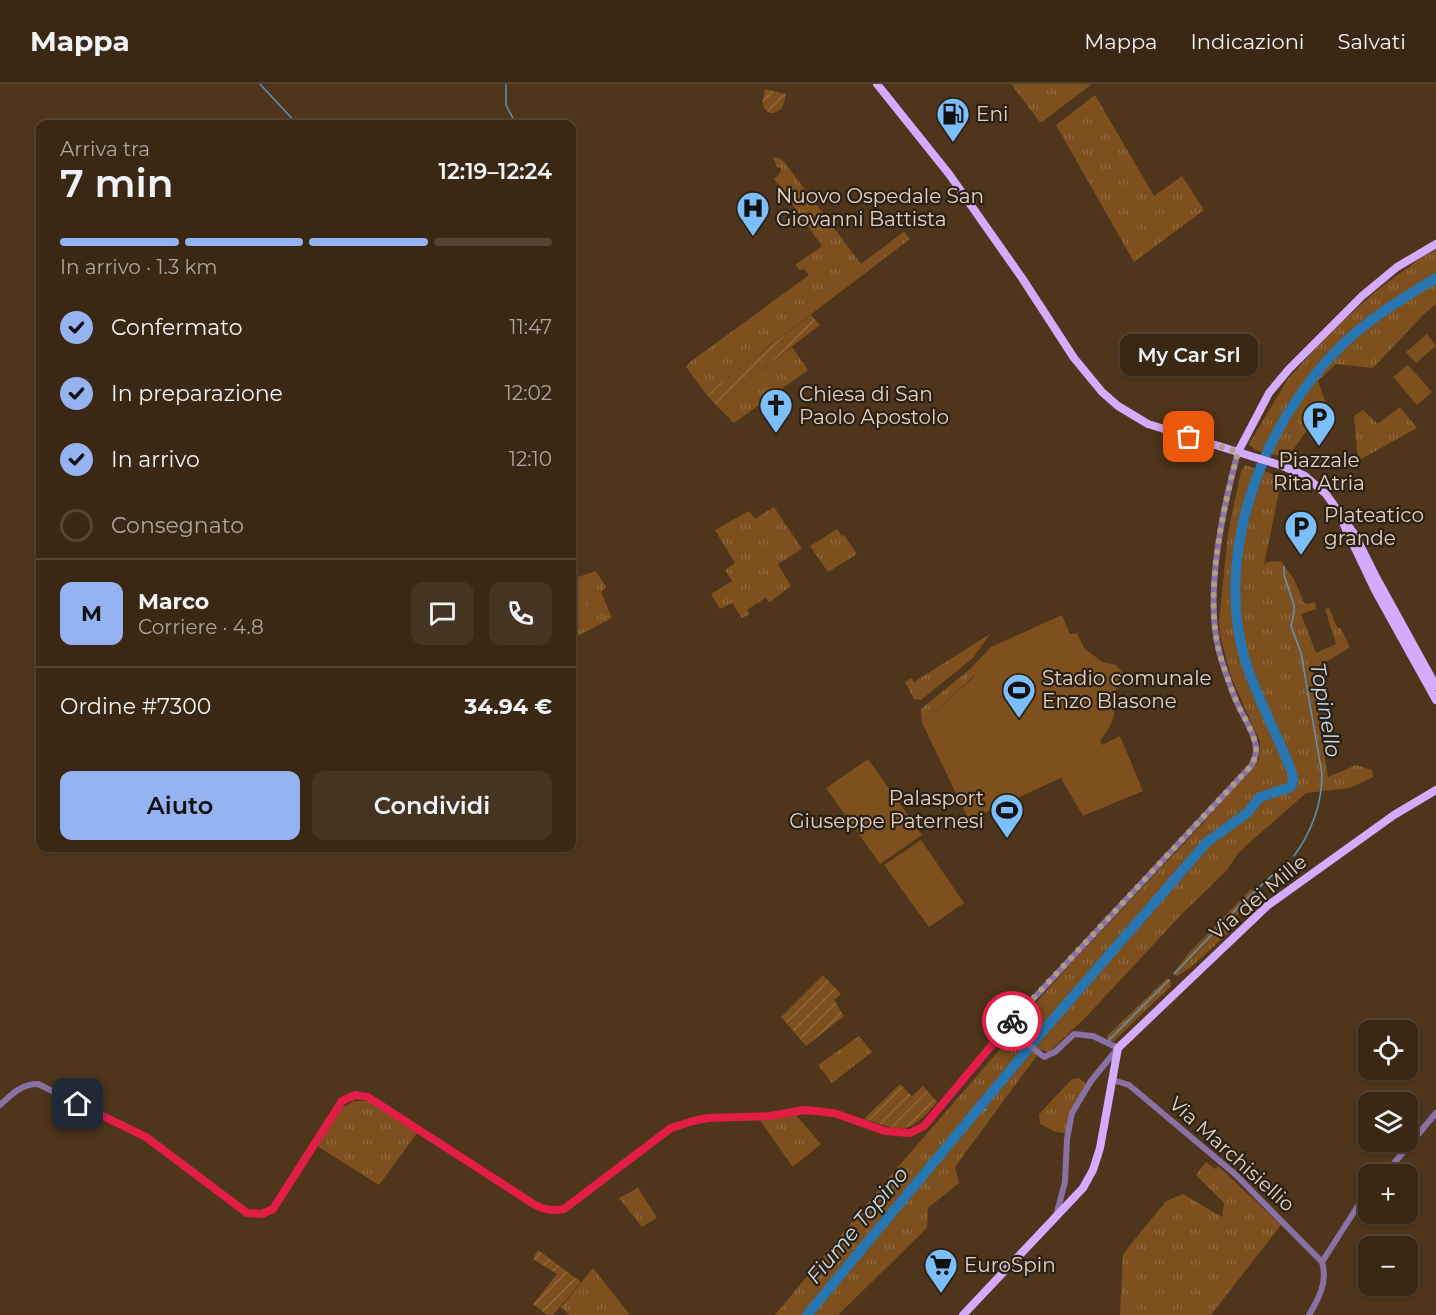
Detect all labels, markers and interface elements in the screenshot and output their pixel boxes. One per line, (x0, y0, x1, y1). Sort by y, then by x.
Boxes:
text: Mappa (30, 24, 130, 58)
text: Mappa (1084, 29, 1157, 54)
text: Indicazioni (1190, 29, 1305, 54)
text: Salvati (1338, 29, 1406, 54)
fuel station icon: Eni (935, 96, 971, 143)
place label: Eni (976, 102, 1008, 126)
text: Arriva tra (60, 137, 150, 161)
text: 12:19–12:24 (439, 158, 552, 185)
text: 7 min (60, 159, 174, 207)
place label: Nuovo Ospedale San Giovanni Battista (776, 184, 984, 231)
hospital icon: Nuovo Ospedale San Giovanni Battista (735, 190, 771, 237)
text: In arrivo · 1.3 km (60, 255, 218, 279)
icon: check (60, 311, 93, 344)
text: Confermato (111, 314, 243, 341)
text: 11:47 (509, 315, 552, 339)
callout: My Car Srl (1120, 335, 1258, 377)
text: My Car Srl (1137, 343, 1241, 367)
icon: check (60, 377, 93, 410)
text: In preparazione (111, 380, 283, 407)
text: 12:02 (505, 381, 552, 405)
place label: Chiesa di San Paolo Apostolo (799, 382, 949, 429)
church icon: Chiesa di San Paolo Apostolo (758, 387, 794, 434)
parking icon: Piazzale Rita Atria (1301, 400, 1337, 447)
pin (1163, 411, 1214, 462)
icon: bag (1172, 420, 1205, 453)
icon: check (60, 443, 93, 476)
text: In arrivo (111, 446, 200, 473)
text: 12:10 (509, 447, 552, 471)
place label: Piazzale Rita Atria (1273, 448, 1365, 495)
place label: Plateatico grande (1324, 503, 1424, 550)
parking icon: Plateatico grande (1283, 509, 1319, 556)
text: Consegnato (111, 512, 244, 539)
button: chat (411, 582, 474, 645)
button: phone (489, 582, 552, 645)
text: Marco (138, 588, 209, 615)
text: M (81, 600, 102, 627)
text: Corriere · 4.8 (138, 615, 264, 639)
water label: Topinello (1305, 661, 1347, 759)
place label: Stadio comunale Enzo Blasone (1042, 666, 1212, 713)
sports icon: Stadio comunale Enzo Blasone (1001, 672, 1037, 719)
text: Ordine #7300 (60, 693, 211, 720)
text: 34.94 € (464, 693, 552, 720)
button: Aiuto (60, 771, 300, 840)
button: Condividi (312, 771, 552, 840)
place label: Palasport Giuseppe Paternesi (789, 786, 984, 833)
sports icon: Palasport Giuseppe Paternesi (989, 792, 1025, 839)
street label: Via dei Mille (1204, 849, 1312, 945)
courier (982, 991, 1042, 1051)
icon: bike (996, 1005, 1029, 1038)
map controls (1358, 1020, 1418, 1296)
button: locate (1358, 1020, 1418, 1080)
pin (52, 1078, 103, 1129)
icon: home (61, 1087, 94, 1120)
street label: Via Marchisiellio (1164, 1091, 1300, 1217)
button: layers (1358, 1092, 1418, 1152)
water label: Fiume Topino (801, 1161, 913, 1289)
button: + (1358, 1164, 1418, 1224)
button: − (1358, 1236, 1418, 1296)
supermarket icon: EuroSpin (923, 1247, 959, 1294)
place label: EuroSpin (964, 1253, 1056, 1277)

